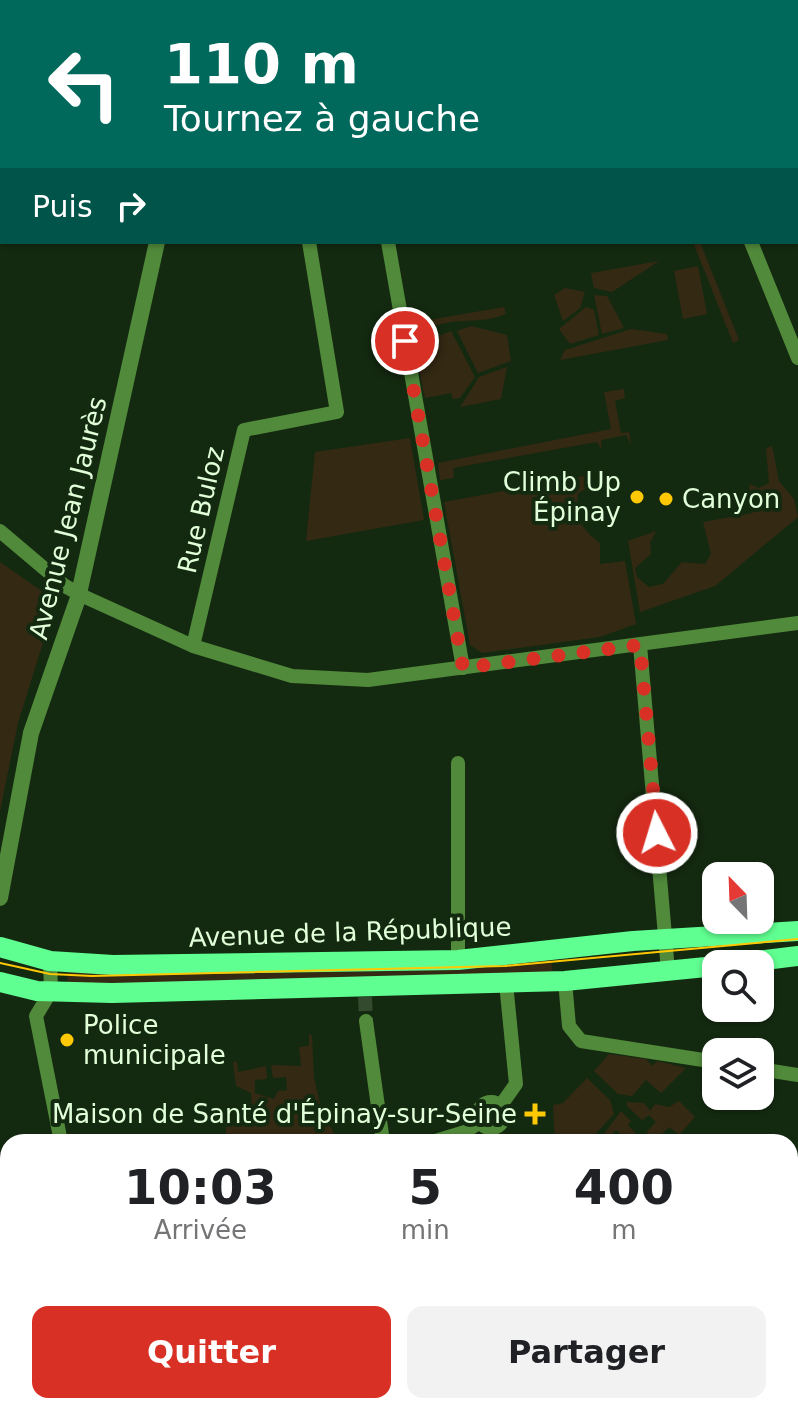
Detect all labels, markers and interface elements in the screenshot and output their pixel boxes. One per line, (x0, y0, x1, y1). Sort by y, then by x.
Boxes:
text: 110 m (164, 31, 359, 96)
icon: left (32, 32, 136, 136)
text: Tournez à gauche (164, 98, 480, 139)
icon: right (109, 184, 153, 228)
text: Puis (32, 189, 93, 224)
pin (371, 307, 439, 375)
icon: arrive (383, 319, 427, 363)
street label: Avenue Jean Jaurès (23, 394, 113, 642)
street label: Rue Buloz (172, 444, 230, 576)
place label: Climb Up Épinay (503, 467, 621, 527)
place label: Canyon (682, 484, 780, 514)
marker: Climb Up Épinay (628, 488, 646, 506)
marker: Canyon (657, 490, 675, 508)
position arrow (615, 791, 699, 875)
north arrow (702, 862, 774, 934)
map controls (702, 862, 774, 1110)
street label: Avenue de la République (188, 911, 512, 953)
button: search (702, 950, 774, 1022)
place label: Police municipale (83, 1010, 226, 1070)
marker: Police municipale (58, 1031, 76, 1049)
button: layers (702, 1038, 774, 1110)
place label: Maison de Santé d'Épinay-sur-Seine (52, 1098, 517, 1129)
marker: Maison de Santé d'Épinay-sur-Seine (524, 1103, 546, 1125)
text: 10:03 (124, 1159, 277, 1215)
text: 5 (409, 1159, 442, 1215)
text: 400 (574, 1159, 674, 1215)
text: Arrivée (154, 1215, 247, 1245)
text: min (401, 1215, 450, 1245)
text: m (611, 1215, 637, 1245)
button: Quitter (32, 1306, 391, 1398)
button: Partager (407, 1306, 766, 1398)

